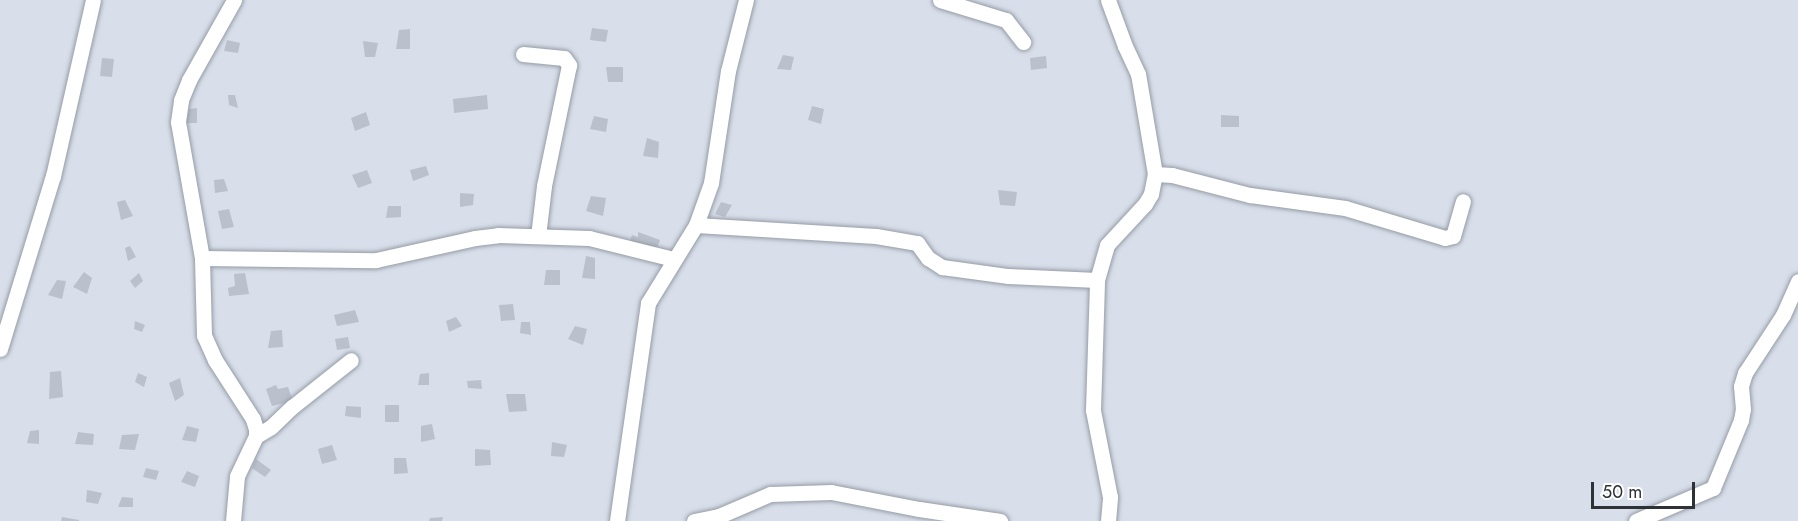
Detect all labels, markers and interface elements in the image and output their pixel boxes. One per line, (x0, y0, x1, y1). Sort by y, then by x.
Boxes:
scale bar (1594, 470, 1698, 508)
text: 50 m (1602, 479, 1642, 505)

